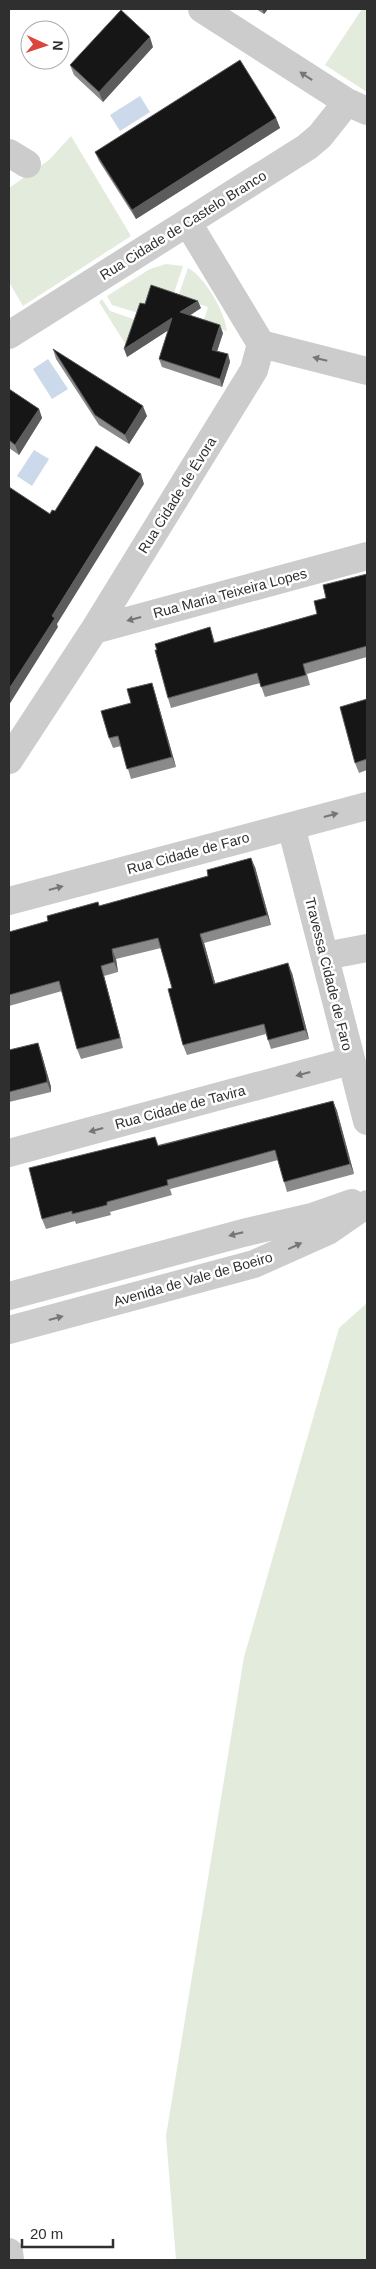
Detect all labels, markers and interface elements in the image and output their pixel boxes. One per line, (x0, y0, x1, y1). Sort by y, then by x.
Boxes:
north arrow (20, 20, 70, 70)
text: N (50, 40, 66, 51)
one-way arrow (299, 71, 313, 80)
street label: Rua Cidade de Castelo Branco (97, 167, 269, 283)
one-way arrow (312, 355, 328, 363)
street label: Rua Cidade de Évora (135, 434, 219, 556)
street label: Rua Maria Teixeira Lopes (151, 565, 309, 621)
one-way arrow (127, 615, 142, 623)
one-way arrow (324, 811, 339, 819)
street label: Rua Cidade de Faro (125, 829, 251, 877)
one-way arrow (48, 884, 63, 892)
street label: Travessa Cidade de Faro (302, 896, 356, 1053)
one-way arrow (296, 1070, 311, 1078)
street label: Rua Cidade de Tavira (113, 1082, 247, 1132)
one-way arrow (88, 1126, 103, 1134)
one-way arrow (229, 1230, 244, 1238)
one-way arrow (288, 1242, 302, 1250)
street label: Avenida de Vale de Boeiro (112, 1249, 274, 1309)
one-way arrow (48, 1313, 63, 1321)
scale bar (22, 2216, 114, 2248)
text: 20 m (30, 2225, 63, 2242)

